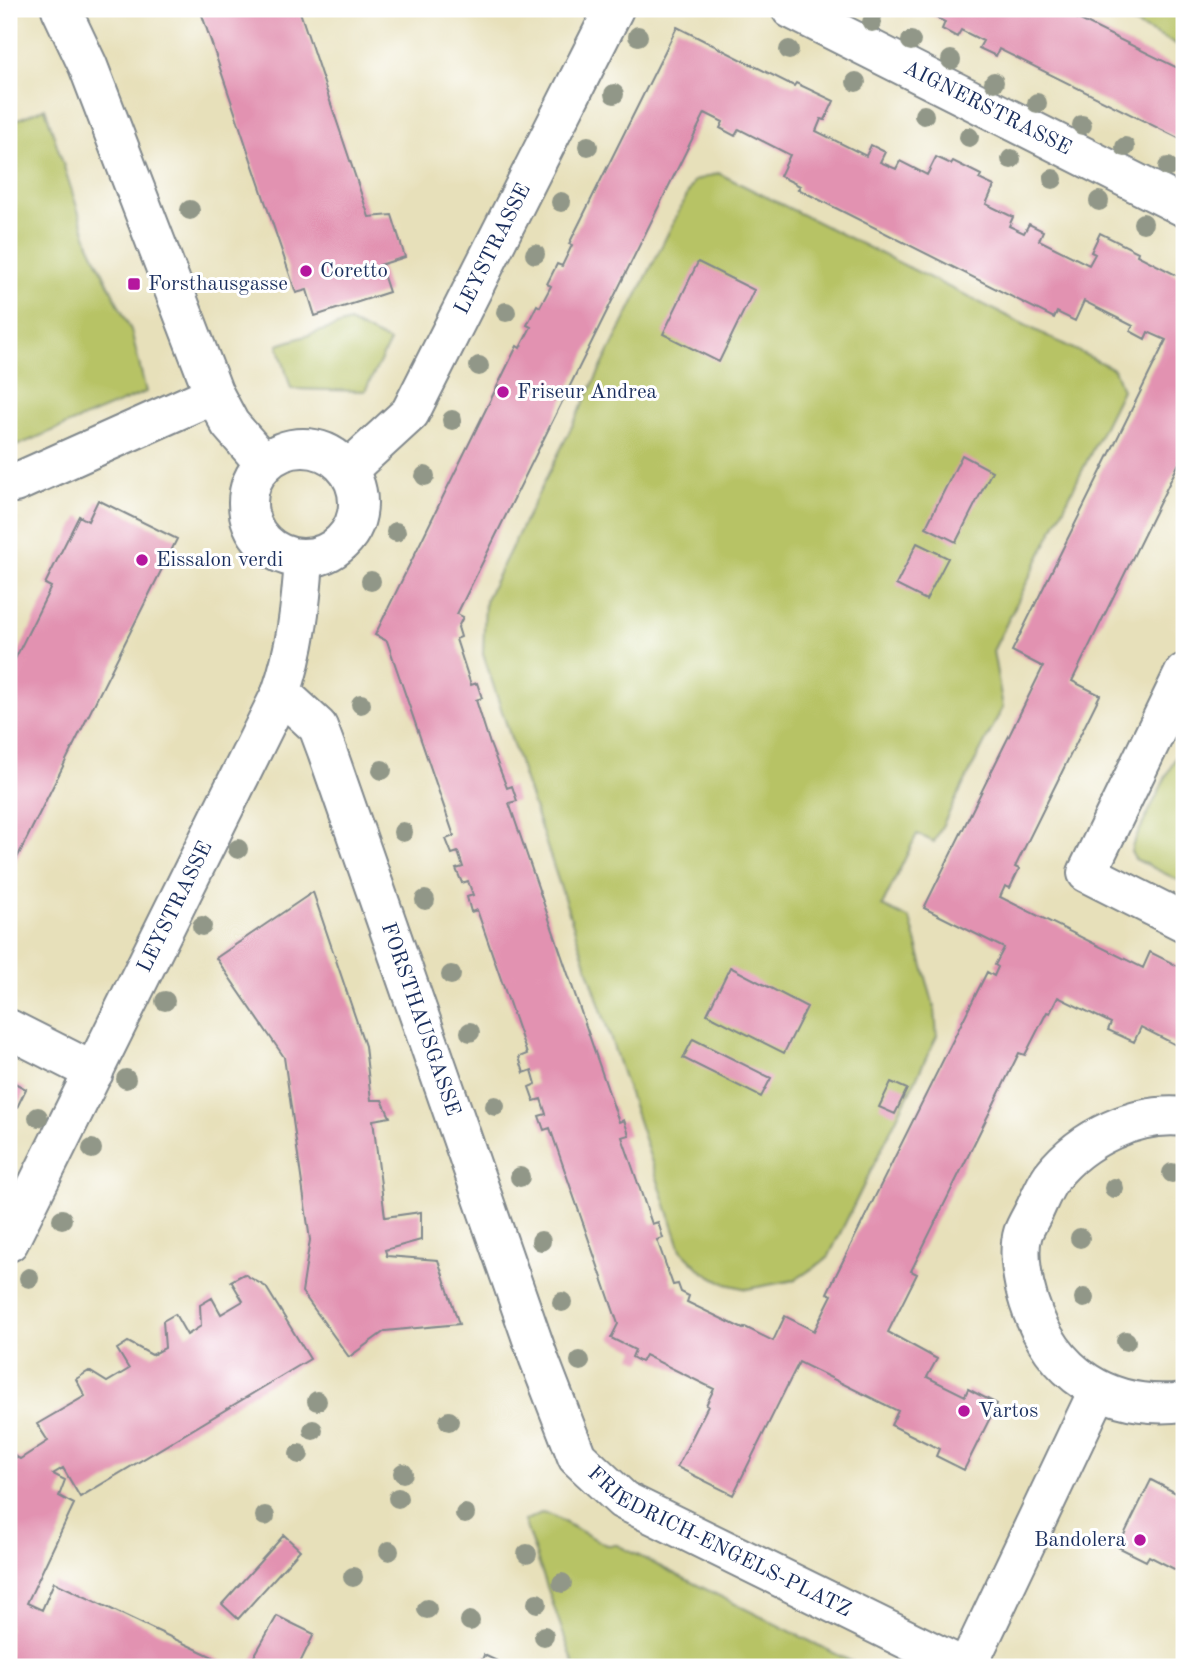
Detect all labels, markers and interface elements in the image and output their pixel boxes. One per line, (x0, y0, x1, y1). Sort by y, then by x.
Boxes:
street label: AIGNERSTRASSE (900, 57, 1075, 159)
street label: LEYSTRASSE (451, 180, 535, 318)
place label: Coretto (320, 261, 388, 282)
marker: Coretto (298, 263, 314, 279)
place label: Forsthausgasse (148, 274, 288, 295)
marker: Forsthausgasse (126, 276, 142, 292)
place label: Friseur Andrea (517, 382, 657, 403)
marker: Friseur Andrea (495, 384, 511, 400)
place label: Eissalon verdi (156, 550, 283, 571)
marker: Eissalon verdi (134, 552, 150, 568)
street label: LEYSTRASSE (134, 838, 216, 976)
street label: FORSTHAUSGASSE (377, 920, 464, 1119)
place label: Vartos (978, 1401, 1038, 1422)
marker: Vartos (956, 1403, 972, 1419)
street label: FRIEDRICH-ENGELS-PLATZ (584, 1462, 854, 1621)
place label: Bandolera (1034, 1530, 1126, 1551)
marker: Bandolera (1132, 1532, 1148, 1548)

